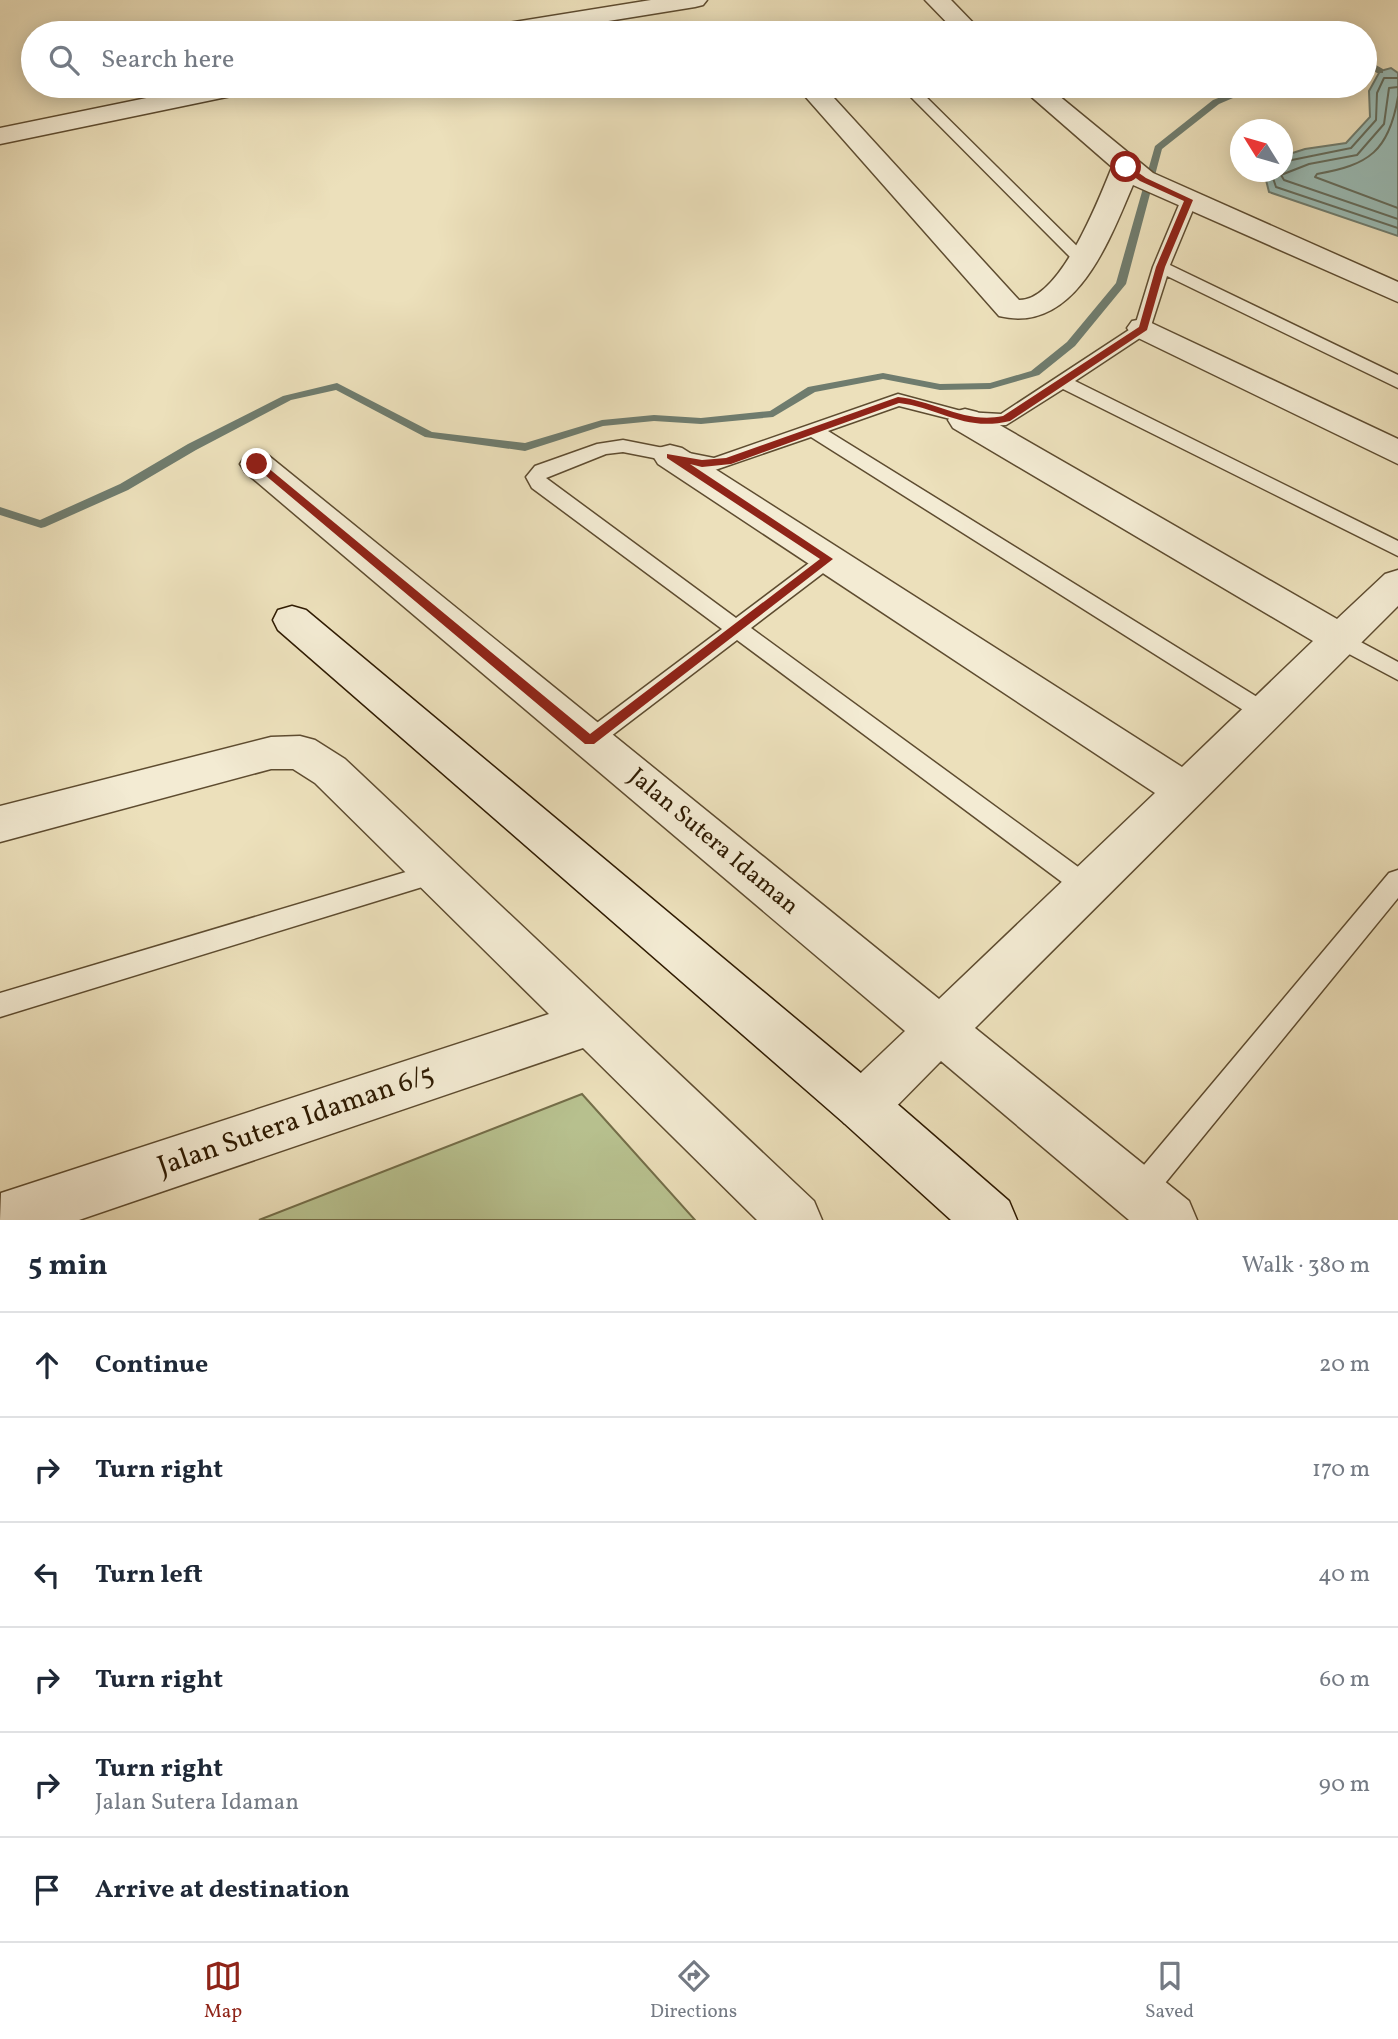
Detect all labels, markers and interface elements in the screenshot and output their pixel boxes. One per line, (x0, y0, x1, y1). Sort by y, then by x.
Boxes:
search box (21, 21, 1377, 98)
icon: search (45, 41, 83, 79)
text: Search here (101, 42, 234, 78)
north arrow (1230, 119, 1293, 182)
route start (1110, 151, 1141, 182)
route end (241, 448, 272, 479)
street label: Jalan Sutera Idaman (621, 761, 805, 923)
street label: Jalan Sutera Idaman 6/5 (153, 1055, 439, 1187)
text: 5 min (28, 1245, 108, 1287)
text: Walk · 380 m (1242, 1250, 1370, 1282)
icon: ahead (28, 1346, 66, 1384)
text: Continue (95, 1347, 208, 1383)
text: 20 m (1319, 1349, 1370, 1381)
icon: right (28, 1451, 66, 1489)
text: Turn right (95, 1452, 223, 1488)
text: 170 m (1312, 1454, 1370, 1486)
icon: left (28, 1556, 66, 1594)
text: Turn left (95, 1557, 203, 1593)
text: 40 m (1318, 1559, 1370, 1591)
icon: right (28, 1661, 66, 1699)
text: Turn right (95, 1662, 223, 1698)
text: 60 m (1320, 1664, 1370, 1696)
text: Turn right (95, 1751, 223, 1787)
icon: right (28, 1766, 66, 1804)
text: 90 m (1319, 1769, 1370, 1801)
text: Jalan Sutera Idaman (95, 1787, 299, 1819)
icon: arrive (28, 1871, 66, 1909)
text: Arrive at destination (95, 1872, 350, 1908)
tab: Map (204, 1957, 242, 2025)
tab: Directions (650, 1957, 737, 2025)
tab: Saved (1145, 1957, 1194, 2025)

